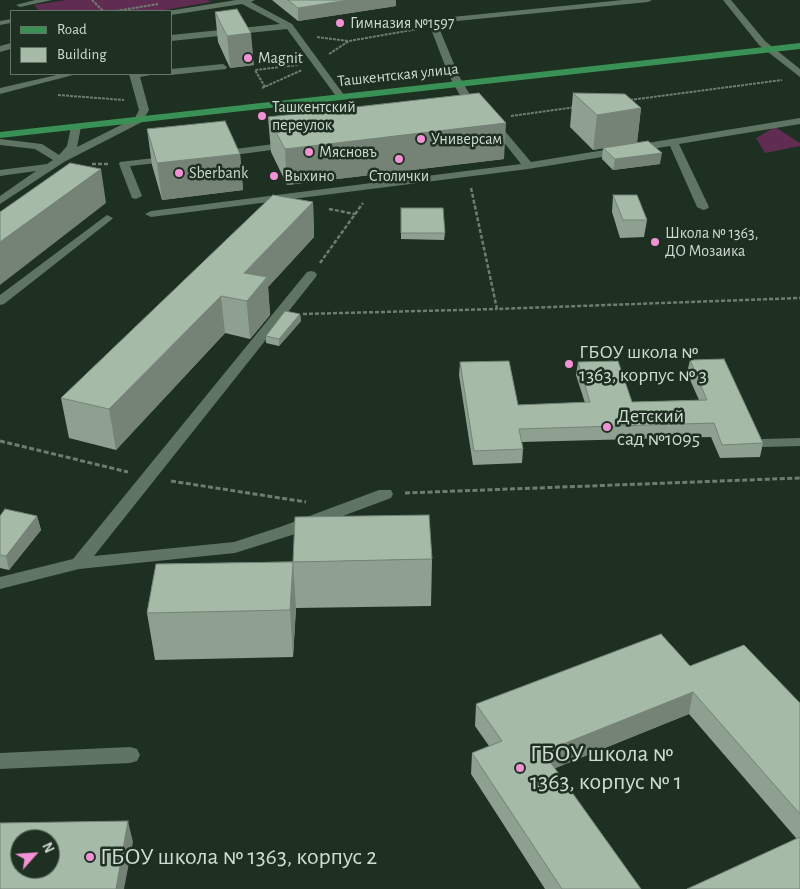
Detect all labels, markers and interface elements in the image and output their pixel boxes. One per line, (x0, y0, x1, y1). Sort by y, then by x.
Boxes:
legend (10, 10, 172, 75)
place label: Гимназия №1597 (350, 13, 454, 33)
marker: Гимназия №1597 (334, 17, 346, 29)
text: Road (57, 22, 87, 37)
text: Building (57, 47, 107, 62)
place label: Magnit (258, 48, 303, 68)
marker: Magnit (242, 52, 254, 64)
street label: Ташкентская улица (336, 59, 460, 91)
place label: Ташкентский переулок (272, 97, 356, 135)
marker: Ташкентский переулок (256, 110, 268, 122)
place label: Универсам (431, 129, 502, 149)
marker: Универсам (415, 133, 427, 145)
place label: Мясновъ (319, 142, 377, 162)
marker: Мясновъ (303, 146, 315, 158)
marker: Столички (393, 153, 405, 165)
place label: Sberbank (189, 163, 248, 183)
place label: Выхино (284, 166, 334, 186)
place label: Столички (369, 166, 429, 186)
marker: Sberbank (173, 167, 185, 179)
marker: Выхино (268, 170, 280, 182)
place label: Школа № 1363, ДО Мозаика (665, 223, 758, 261)
marker: Школа № 1363, ДО Мозаика (649, 236, 661, 248)
place label: ГБОУ школа № 1363, корпус № 3 (579, 340, 707, 387)
marker: ГБОУ школа № 1363, корпус № 3 (563, 358, 575, 370)
place label: Детский сад №1095 (617, 404, 700, 451)
marker: Детский сад №1095 (601, 421, 613, 433)
place label: ГБОУ школа № 1363, корпус № 1 (530, 740, 682, 796)
marker: ГБОУ школа № 1363, корпус № 1 (514, 762, 526, 774)
north arrow (10, 829, 60, 879)
text: N (39, 840, 56, 855)
place label: ГБОУ школа № 1363, корпус 2 (100, 843, 377, 871)
marker: ГБОУ школа № 1363, корпус 2 (84, 851, 96, 863)

